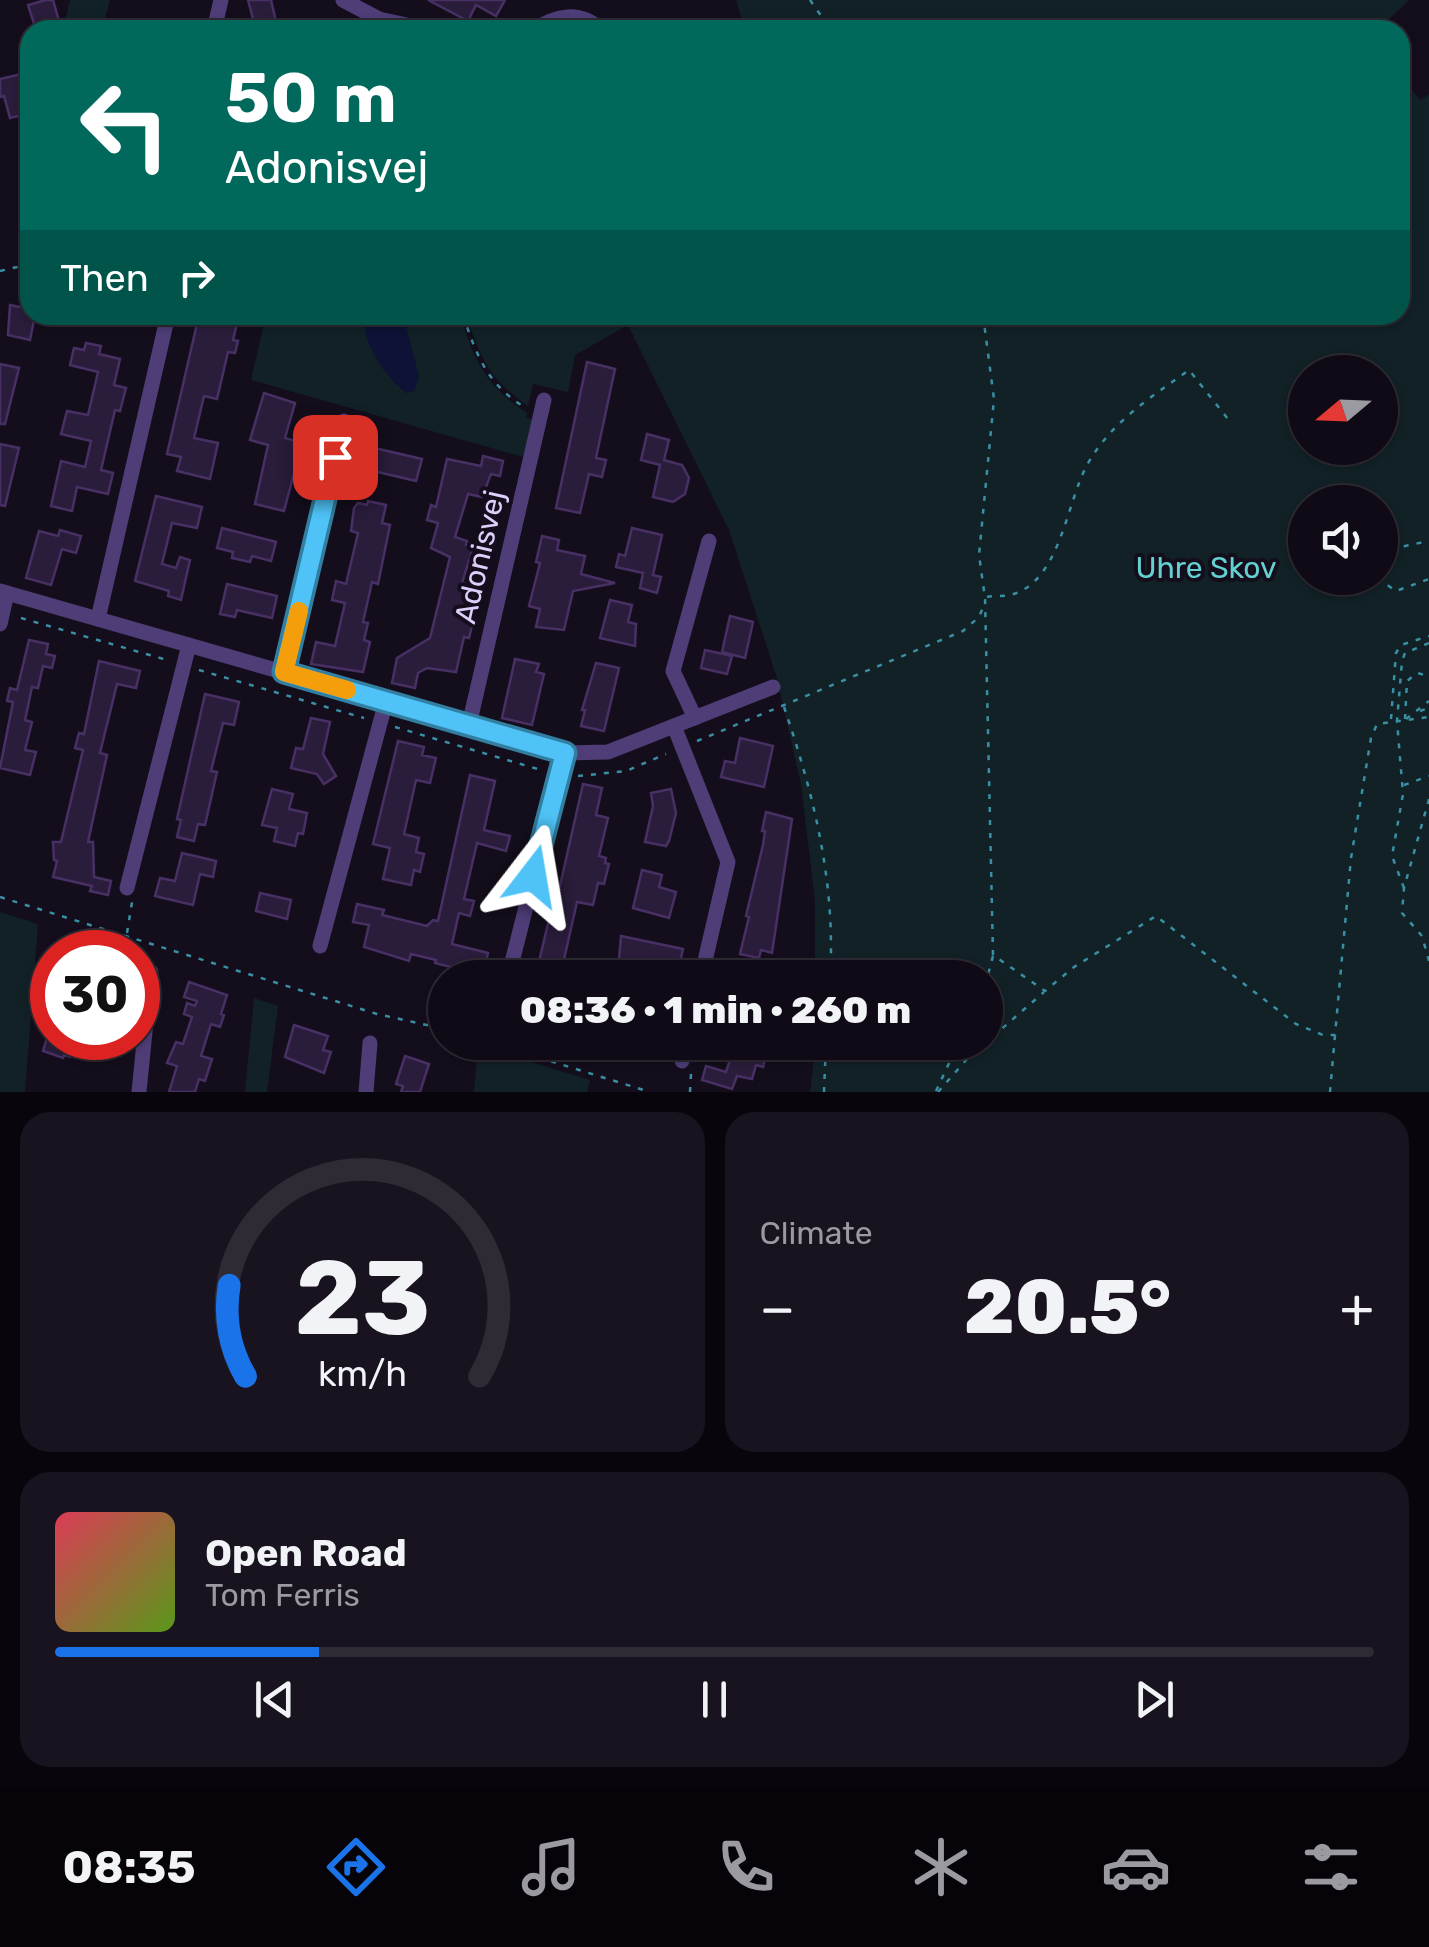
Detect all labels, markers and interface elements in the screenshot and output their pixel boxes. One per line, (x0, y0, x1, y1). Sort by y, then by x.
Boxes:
text: 50 m (225, 57, 397, 140)
icon: left (60, 60, 190, 190)
text: Adonisvej (225, 141, 429, 194)
icon: right (169, 250, 224, 305)
text: Then (60, 255, 149, 301)
north arrow (1288, 355, 1398, 465)
map controls (1288, 355, 1398, 595)
pin (293, 415, 378, 500)
icon: arrive (308, 430, 363, 485)
button: sound (1288, 485, 1398, 595)
street label: Adonisvej (447, 487, 513, 627)
park label: Uhre Skov (1135, 550, 1277, 586)
position arrow (481, 824, 585, 928)
speed limit sign: 30 (30, 930, 160, 1060)
text: 08:36 · 1 min · 260 m (520, 987, 911, 1033)
text: Climate (760, 1214, 873, 1252)
text: 23 (294, 1237, 430, 1360)
text: 20.5° (964, 1263, 1171, 1352)
text: − (760, 1276, 795, 1341)
text: + (1340, 1276, 1374, 1341)
text: km/h (318, 1353, 407, 1395)
text: Open Road (205, 1530, 407, 1576)
text: Tom Ferris (205, 1576, 360, 1614)
icon: previous (247, 1672, 302, 1727)
icon: pause (687, 1672, 742, 1727)
icon: next (1127, 1672, 1182, 1727)
icon: directions (321, 1832, 391, 1902)
icon: music (516, 1832, 586, 1902)
icon: phone (711, 1832, 781, 1902)
icon: climate (906, 1832, 976, 1902)
icon: car (1101, 1832, 1171, 1902)
icon: filters (1296, 1832, 1366, 1902)
text: 08:35 (63, 1841, 196, 1894)

